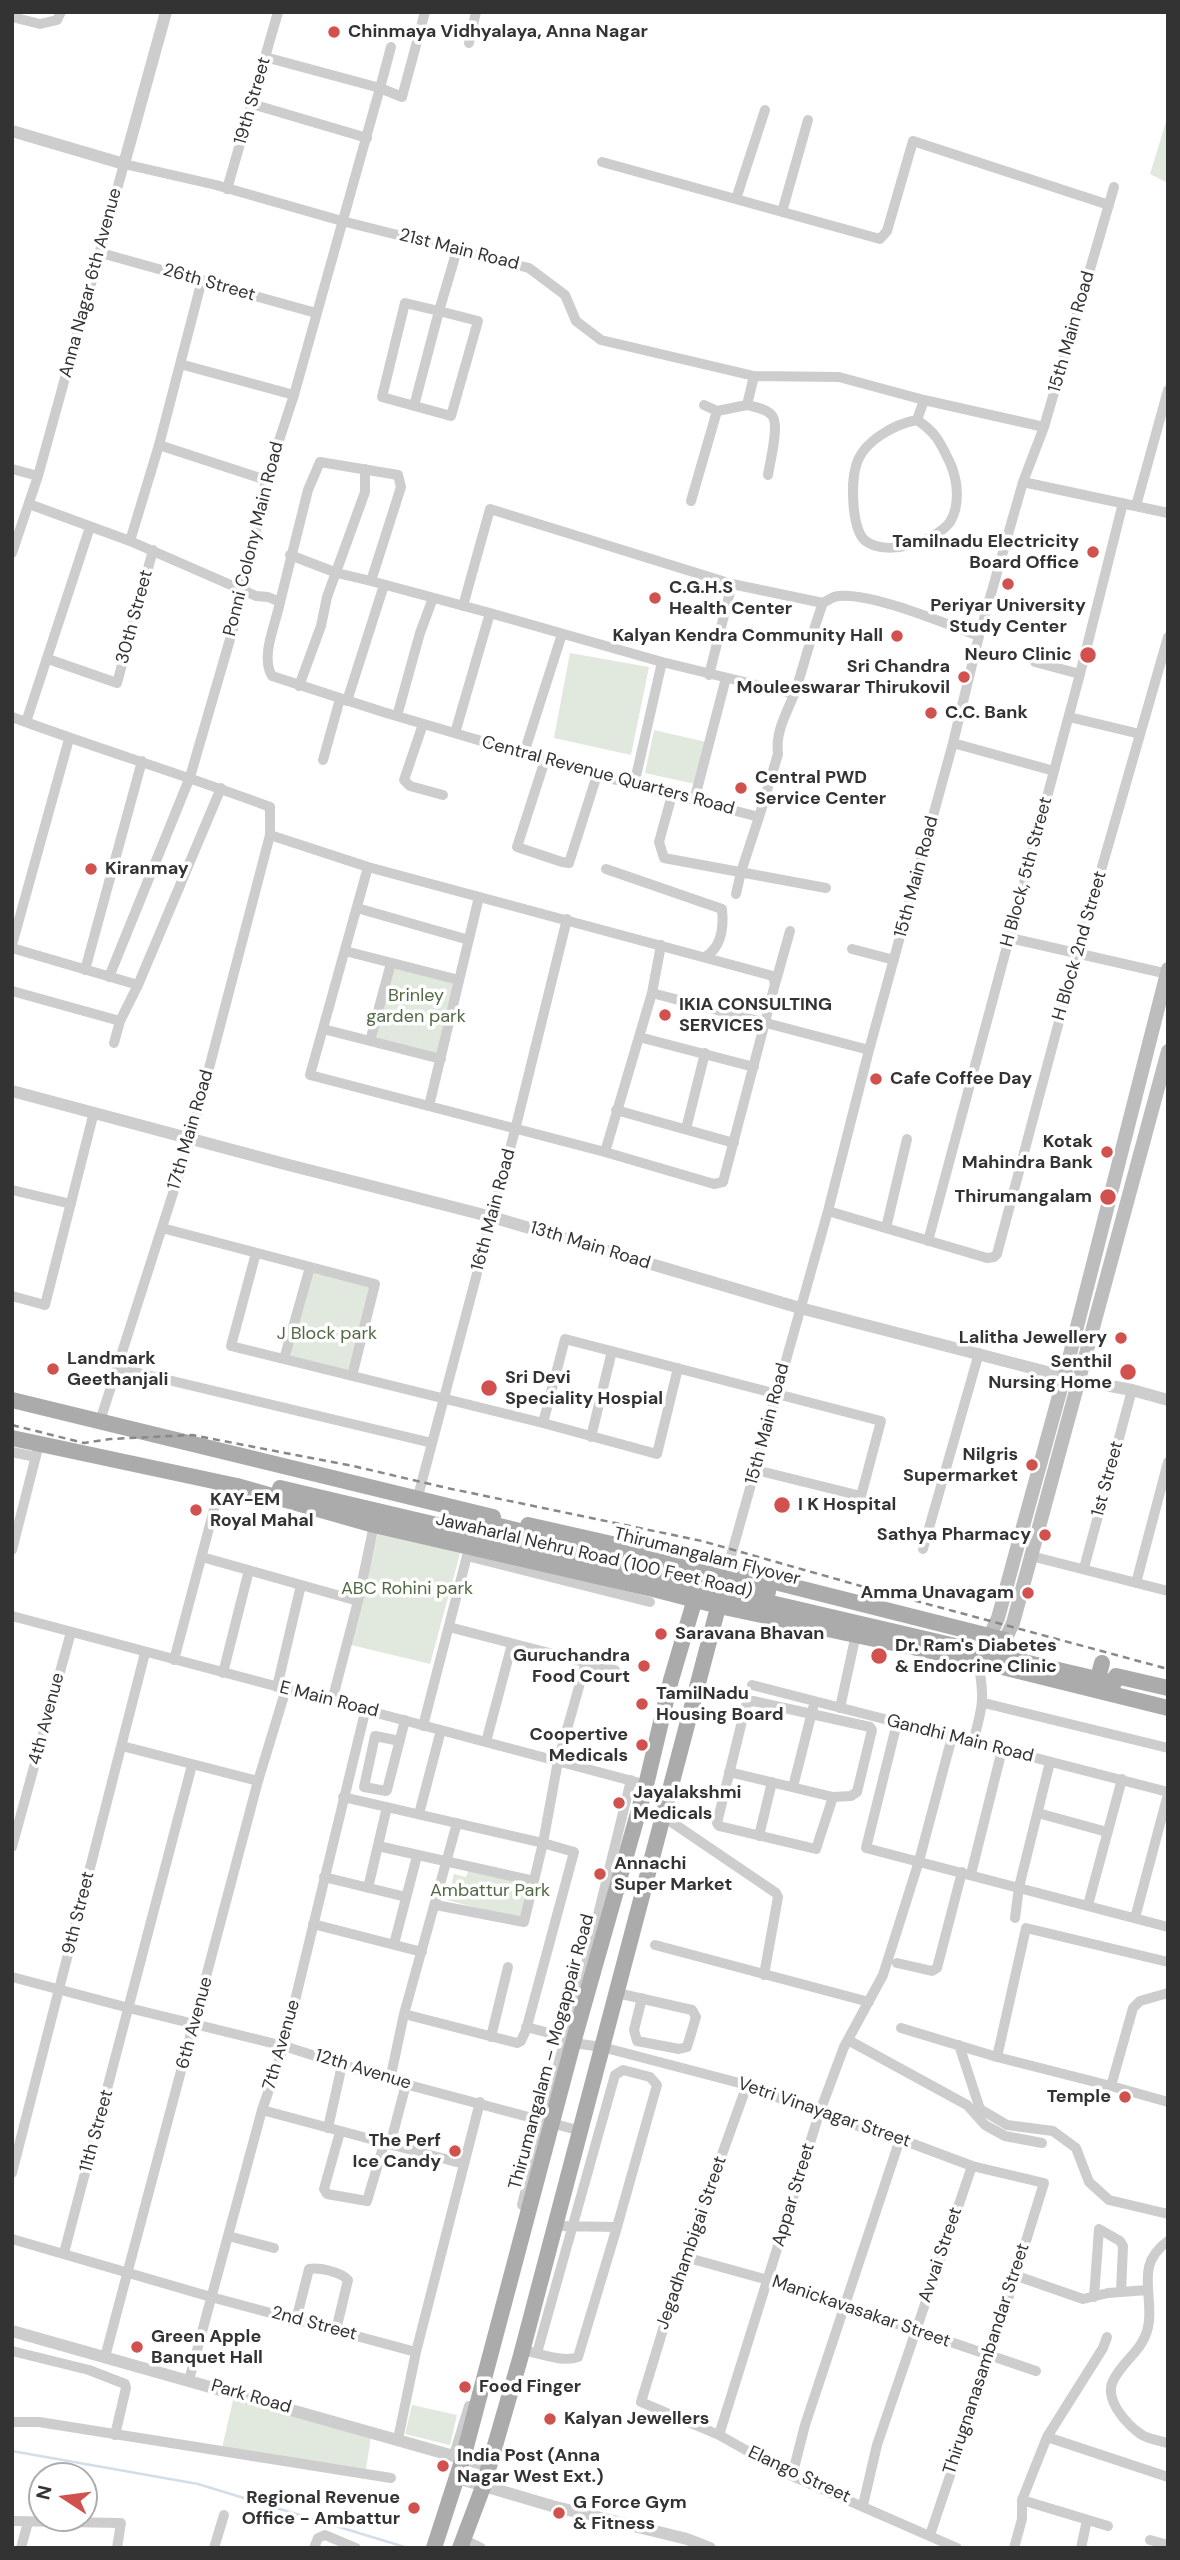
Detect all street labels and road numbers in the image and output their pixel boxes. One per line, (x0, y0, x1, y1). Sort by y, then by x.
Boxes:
street label: 19th Street (230, 55, 276, 147)
street label: Anna Nagar 6th Avenue (55, 186, 127, 380)
street label: 21st Main Road (397, 225, 521, 275)
street label: 26th Street (160, 260, 258, 306)
street label: 15th Main Road (1044, 269, 1100, 395)
street label: Ponni Colony Main Road (219, 439, 289, 639)
street label: 30th Street (112, 568, 158, 666)
street label: Central Revenue Quarters Road (479, 732, 737, 820)
street label: H Block, 5th Street (997, 795, 1057, 949)
street label: 15th Main Road (890, 814, 944, 940)
street label: H Block 2nd Street (1048, 869, 1112, 1023)
street label: 17th Main Road (164, 1068, 218, 1192)
street label: 16th Main Road (467, 1147, 521, 1273)
street label: 13th Main Road (527, 1217, 653, 1275)
street label: 15th Main Road (741, 1361, 795, 1487)
street label: 1st Street (1088, 1439, 1128, 1519)
street label: Jawaharlal Nehru Road (100 Feet Road) (434, 1509, 754, 1603)
street label: Thirumangalam Flyover (612, 1523, 802, 1591)
street label: 4th Avenue (24, 1671, 70, 1767)
street label: E Main Road (277, 1677, 381, 1723)
street label: Gandhi Main Road (884, 1710, 1036, 1768)
street label: 9th Street (58, 1869, 100, 1957)
street label: Thirumangalam – Mogappair Road (505, 1912, 599, 2192)
street label: 6th Avenue (172, 1974, 218, 2072)
street label: 7th Avenue (259, 1997, 305, 2093)
street label: 12th Avenue (312, 2045, 414, 2095)
street label: Vetri Vinayagar Street (735, 2073, 913, 2153)
street label: 11th Street (76, 2087, 118, 2175)
street label: Appar Street (768, 2141, 820, 2249)
street label: Jegadhambigai Street (652, 2153, 732, 2333)
street label: Avvai Street (915, 2204, 967, 2306)
street label: Thirugnanasambandar Street (939, 2241, 1035, 2477)
street label: Manickavasakar Street (769, 2271, 953, 2353)
street label: 2nd Street (269, 2302, 359, 2346)
street label: Park Road (208, 2375, 294, 2419)
street label: Elango Street (744, 2442, 854, 2508)

